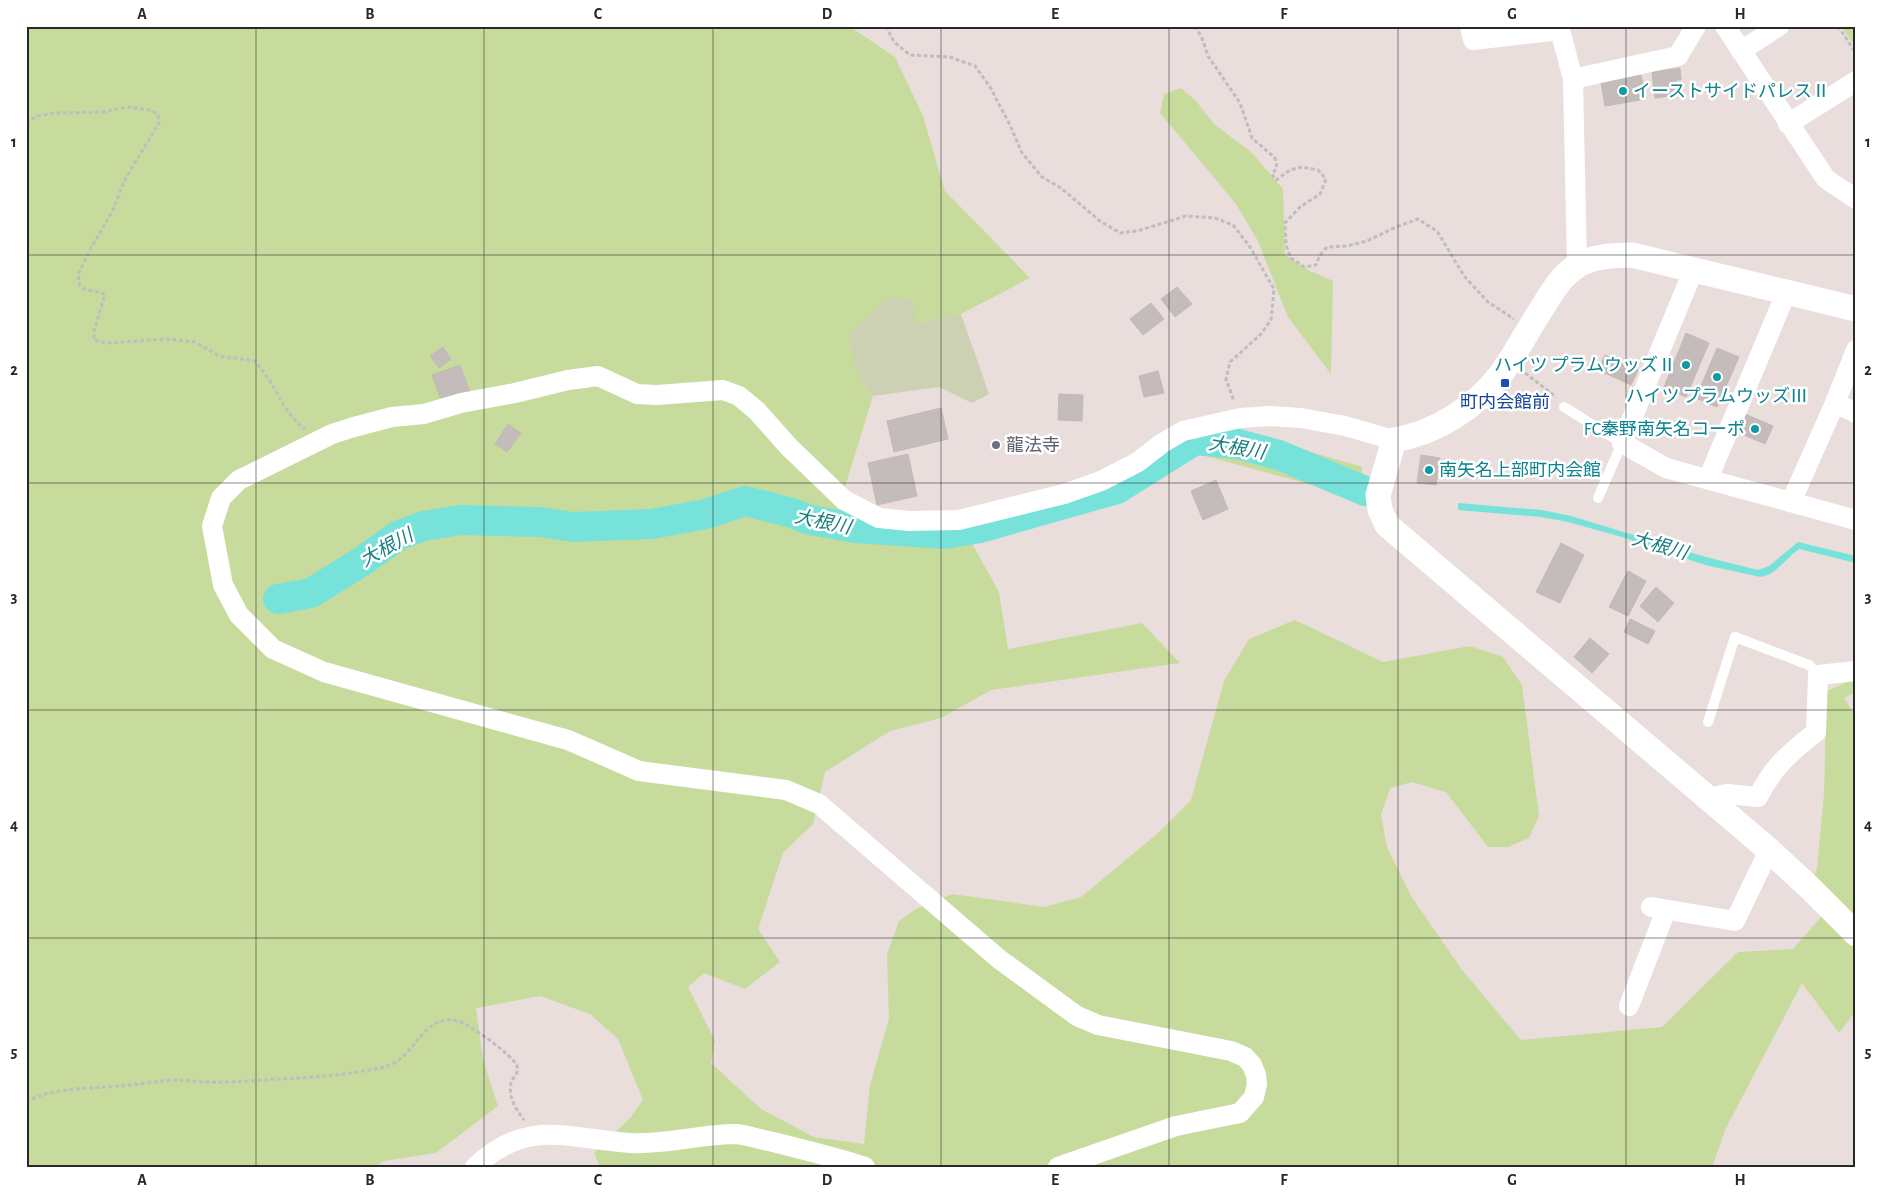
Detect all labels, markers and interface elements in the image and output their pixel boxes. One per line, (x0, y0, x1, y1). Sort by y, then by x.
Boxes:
text: A (137, 6, 147, 22)
text: B (365, 6, 375, 22)
text: C (594, 6, 603, 22)
text: D (822, 6, 833, 22)
text: E (1051, 6, 1059, 22)
text: F (1280, 6, 1288, 22)
text: G (1507, 6, 1517, 22)
text: H (1734, 6, 1746, 22)
place label: イーストサイドパレスⅡ (1633, 82, 1830, 101)
marker: イーストサイドパレスⅡ (1617, 85, 1629, 97)
text: 1 (11, 134, 17, 150)
text: 1 (1865, 134, 1871, 150)
place label: ハイツ プラムウッズⅡ (1494, 355, 1676, 375)
marker: ハイツ プラムウッズⅡ (1680, 359, 1692, 371)
text: 2 (10, 362, 18, 378)
text: 2 (1864, 362, 1872, 378)
marker: ハイツ プラムウッズⅢ (1711, 371, 1723, 383)
marker: 町内会館前 (1499, 377, 1511, 389)
place label: ハイツ プラムウッズⅢ (1626, 386, 1808, 406)
place label: 町内会館前 (1460, 392, 1550, 412)
place label: FC秦野南矢名コーポ (1584, 419, 1745, 439)
marker: FC秦野南矢名コーポ (1749, 423, 1761, 435)
water label: 大根川 (1207, 433, 1269, 463)
place label: 龍法寺 (1006, 436, 1060, 455)
marker: 龍法寺 (990, 439, 1002, 451)
place label: 南矢名上部町内会館 (1439, 460, 1601, 480)
marker: 南矢名上部町内会館 (1423, 464, 1435, 476)
water label: 大根川 (793, 506, 855, 538)
water label: 大根川 (357, 524, 418, 570)
water label: 大根川 (1630, 528, 1692, 564)
text: 3 (11, 589, 18, 605)
text: 3 (1865, 589, 1872, 605)
text: 4 (10, 817, 18, 833)
text: 4 (1864, 817, 1872, 833)
text: 5 (11, 1044, 18, 1060)
text: 5 (1865, 1044, 1872, 1060)
text: A (137, 1172, 147, 1188)
text: B (365, 1172, 375, 1188)
text: C (594, 1172, 603, 1188)
text: D (822, 1172, 833, 1188)
text: E (1051, 1172, 1059, 1188)
text: F (1280, 1172, 1288, 1188)
text: G (1507, 1172, 1517, 1188)
text: H (1734, 1172, 1746, 1188)

